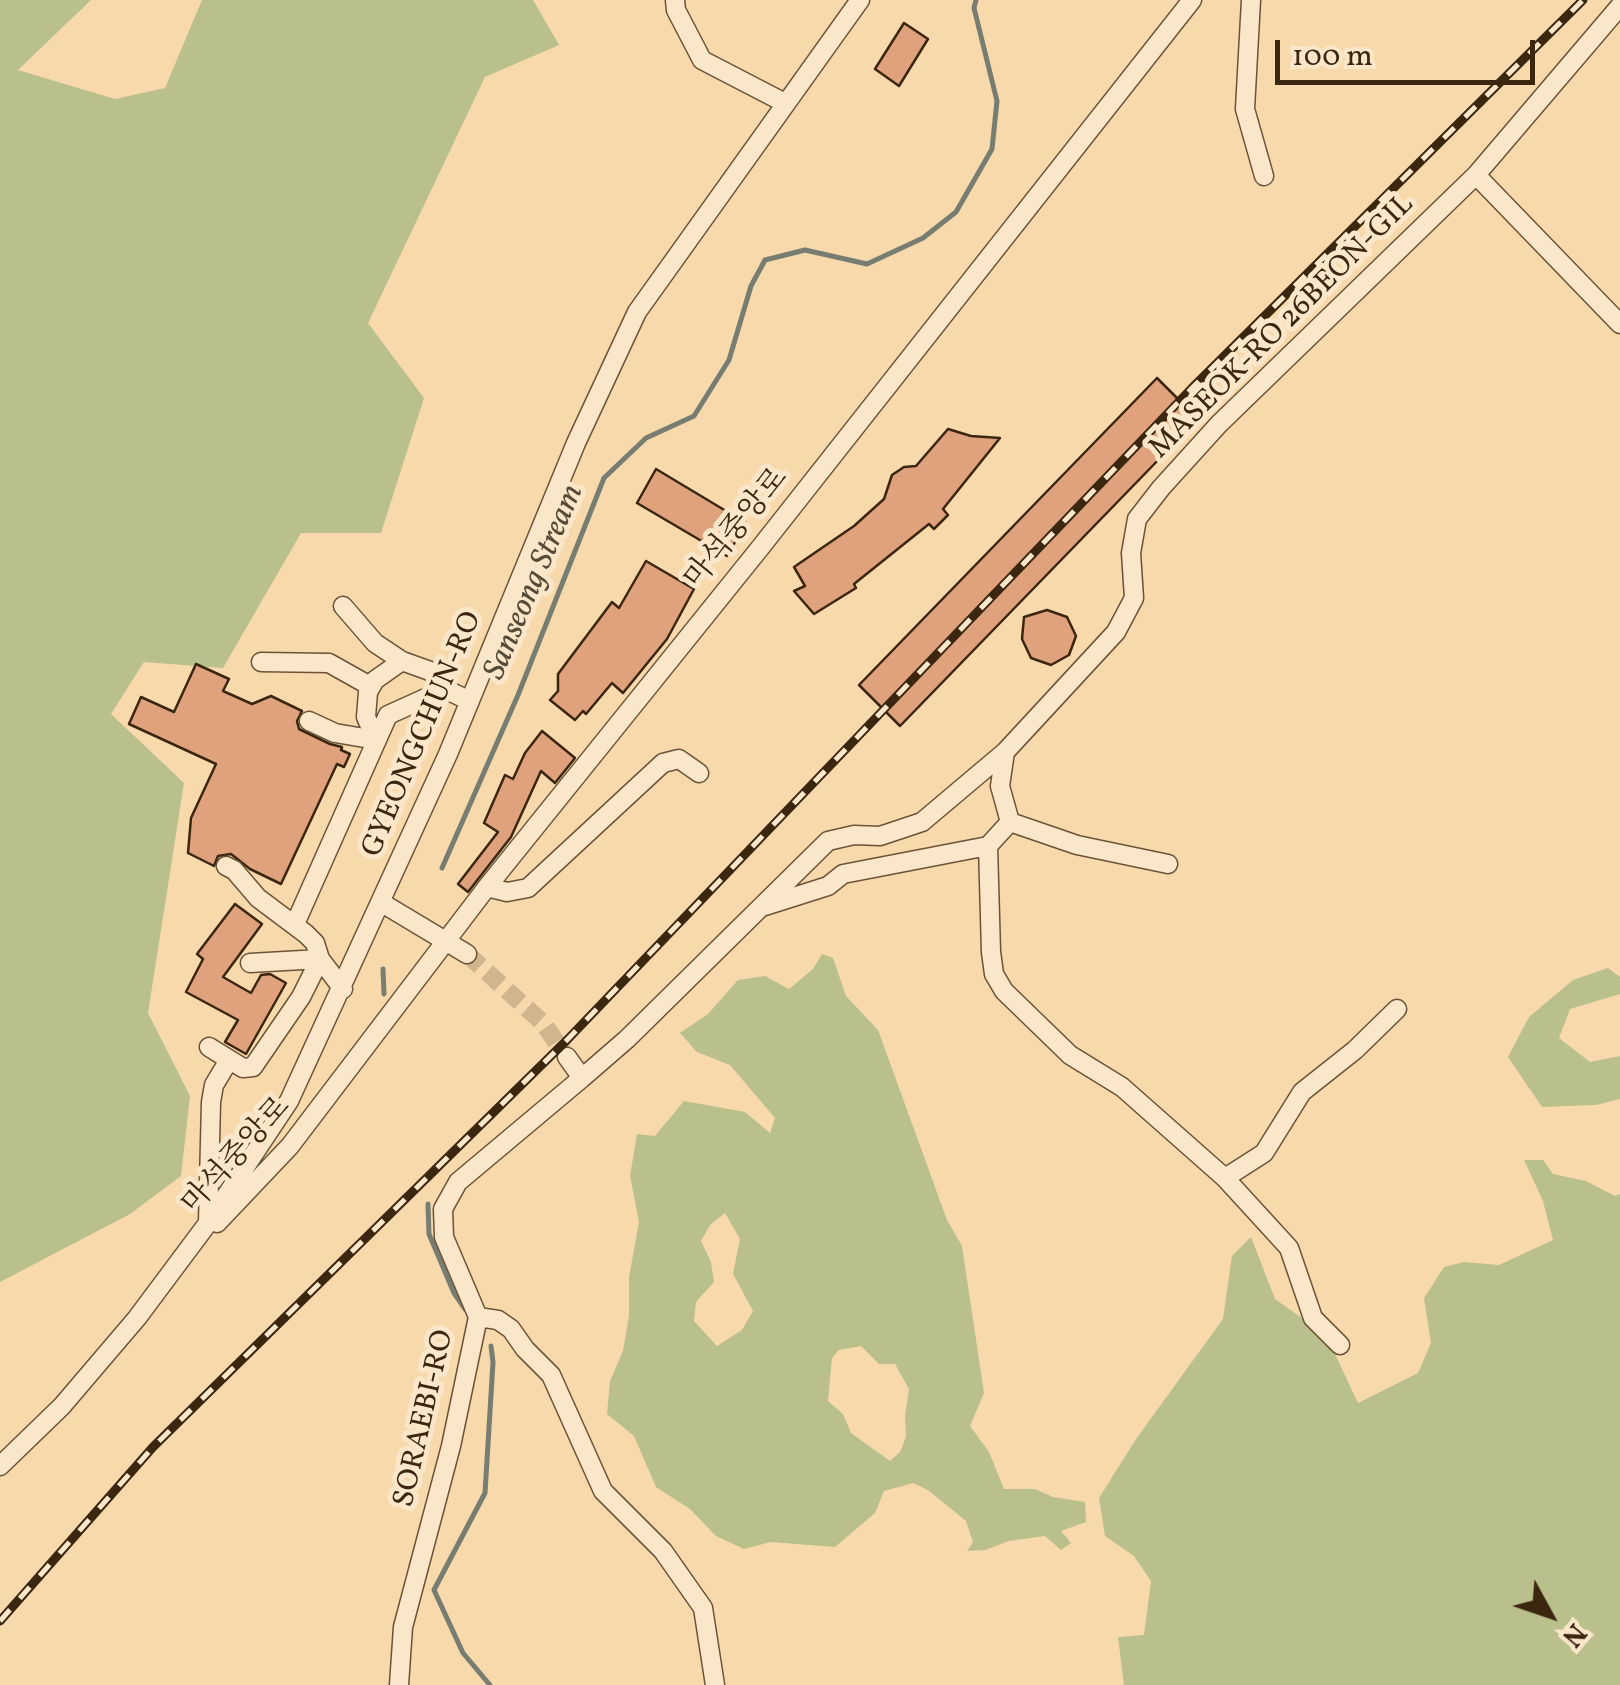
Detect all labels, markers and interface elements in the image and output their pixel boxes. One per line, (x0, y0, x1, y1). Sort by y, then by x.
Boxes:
scale bar (1280, 20, 1540, 82)
text: 100 m (1292, 36, 1373, 78)
street label: MASEOK-RO 26BEON-GIL (1143, 188, 1423, 468)
street label: 마석중앙로 (678, 462, 798, 598)
water label: Sanseong Stream (478, 480, 594, 686)
street label: GYEONGCHUN-RO (356, 607, 492, 863)
street label: 마석중앙로 (176, 1091, 300, 1223)
street label: SORAEBI-RO (388, 1327, 464, 1511)
north arrow (1500, 1565, 1600, 1665)
text: N (1552, 1614, 1595, 1655)

